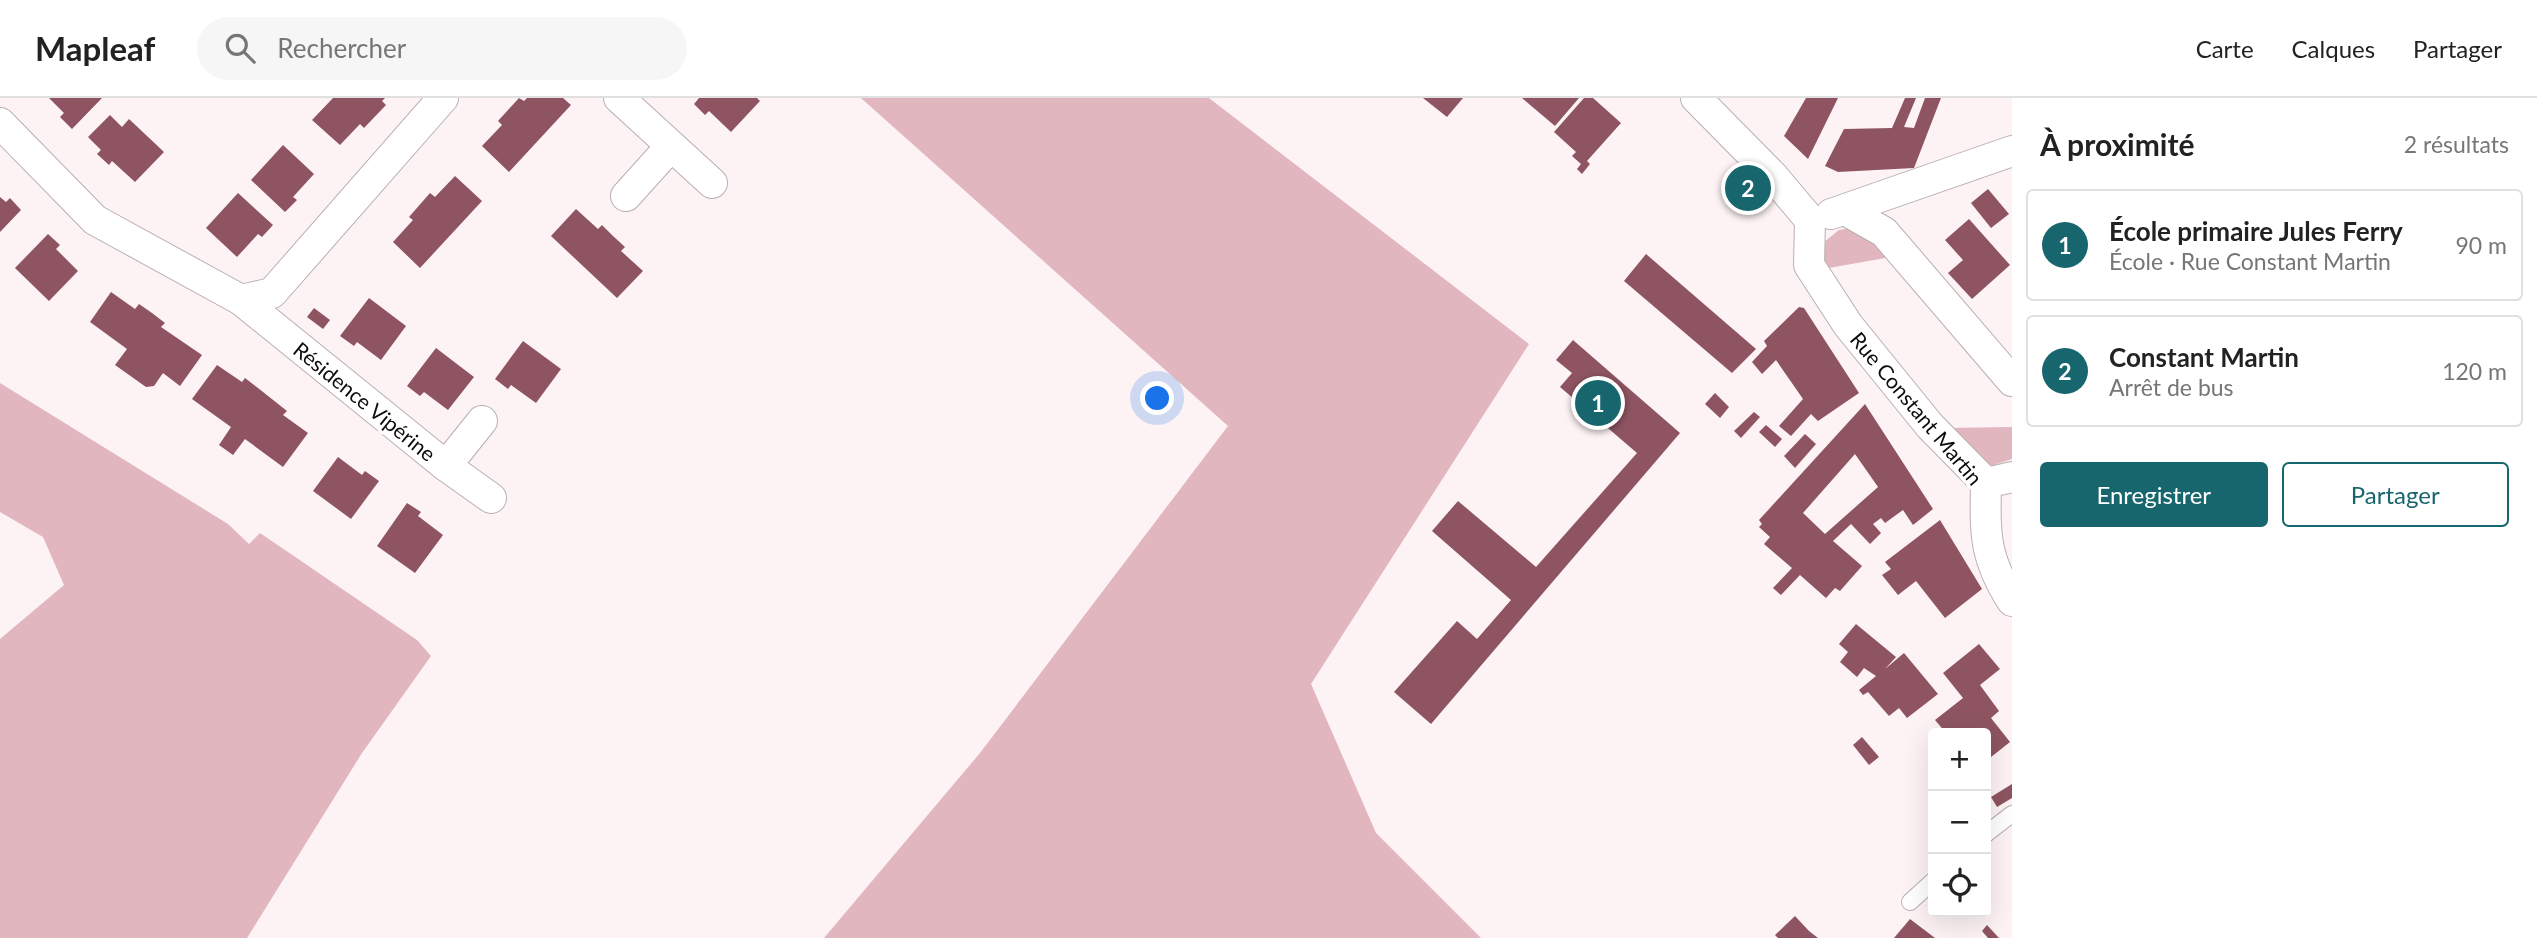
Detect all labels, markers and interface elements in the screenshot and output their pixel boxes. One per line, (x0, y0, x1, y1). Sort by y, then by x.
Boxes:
search box (197, 17, 687, 80)
text: Mapleaf (35, 28, 155, 68)
icon: search (221, 29, 259, 67)
text: Rechercher (277, 32, 406, 64)
text: Carte (2196, 34, 2254, 63)
text: Calques (2292, 34, 2375, 63)
text: Partager (2413, 34, 2502, 63)
text: À proximité (2040, 126, 2195, 162)
text: 2 résultats (2404, 130, 2509, 158)
pin: 2 (1725, 162, 1771, 214)
text: École primaire Jules Ferry (2109, 215, 2403, 247)
text: 1 (2058, 231, 2072, 259)
text: 90 m (2456, 231, 2507, 259)
text: École · Rue Constant Martin (2109, 247, 2391, 275)
street label: Rue Constant Martin (1846, 327, 1988, 489)
street label: Résidence Vipérine (289, 336, 441, 466)
text: Constant Martin (2109, 341, 2299, 373)
text: 2 (2058, 357, 2072, 385)
text: 120 m (2442, 357, 2507, 385)
text: Arrêt de bus (2109, 373, 2234, 401)
pin: 1 (1575, 377, 1621, 429)
your location (1140, 381, 1174, 415)
button: Enregistrer (2040, 462, 2268, 527)
button: Partager (2282, 462, 2509, 527)
map controls (1928, 728, 1991, 917)
button: + (1928, 728, 1991, 791)
button: − (1928, 791, 1991, 854)
button: locate (1928, 854, 1991, 917)

